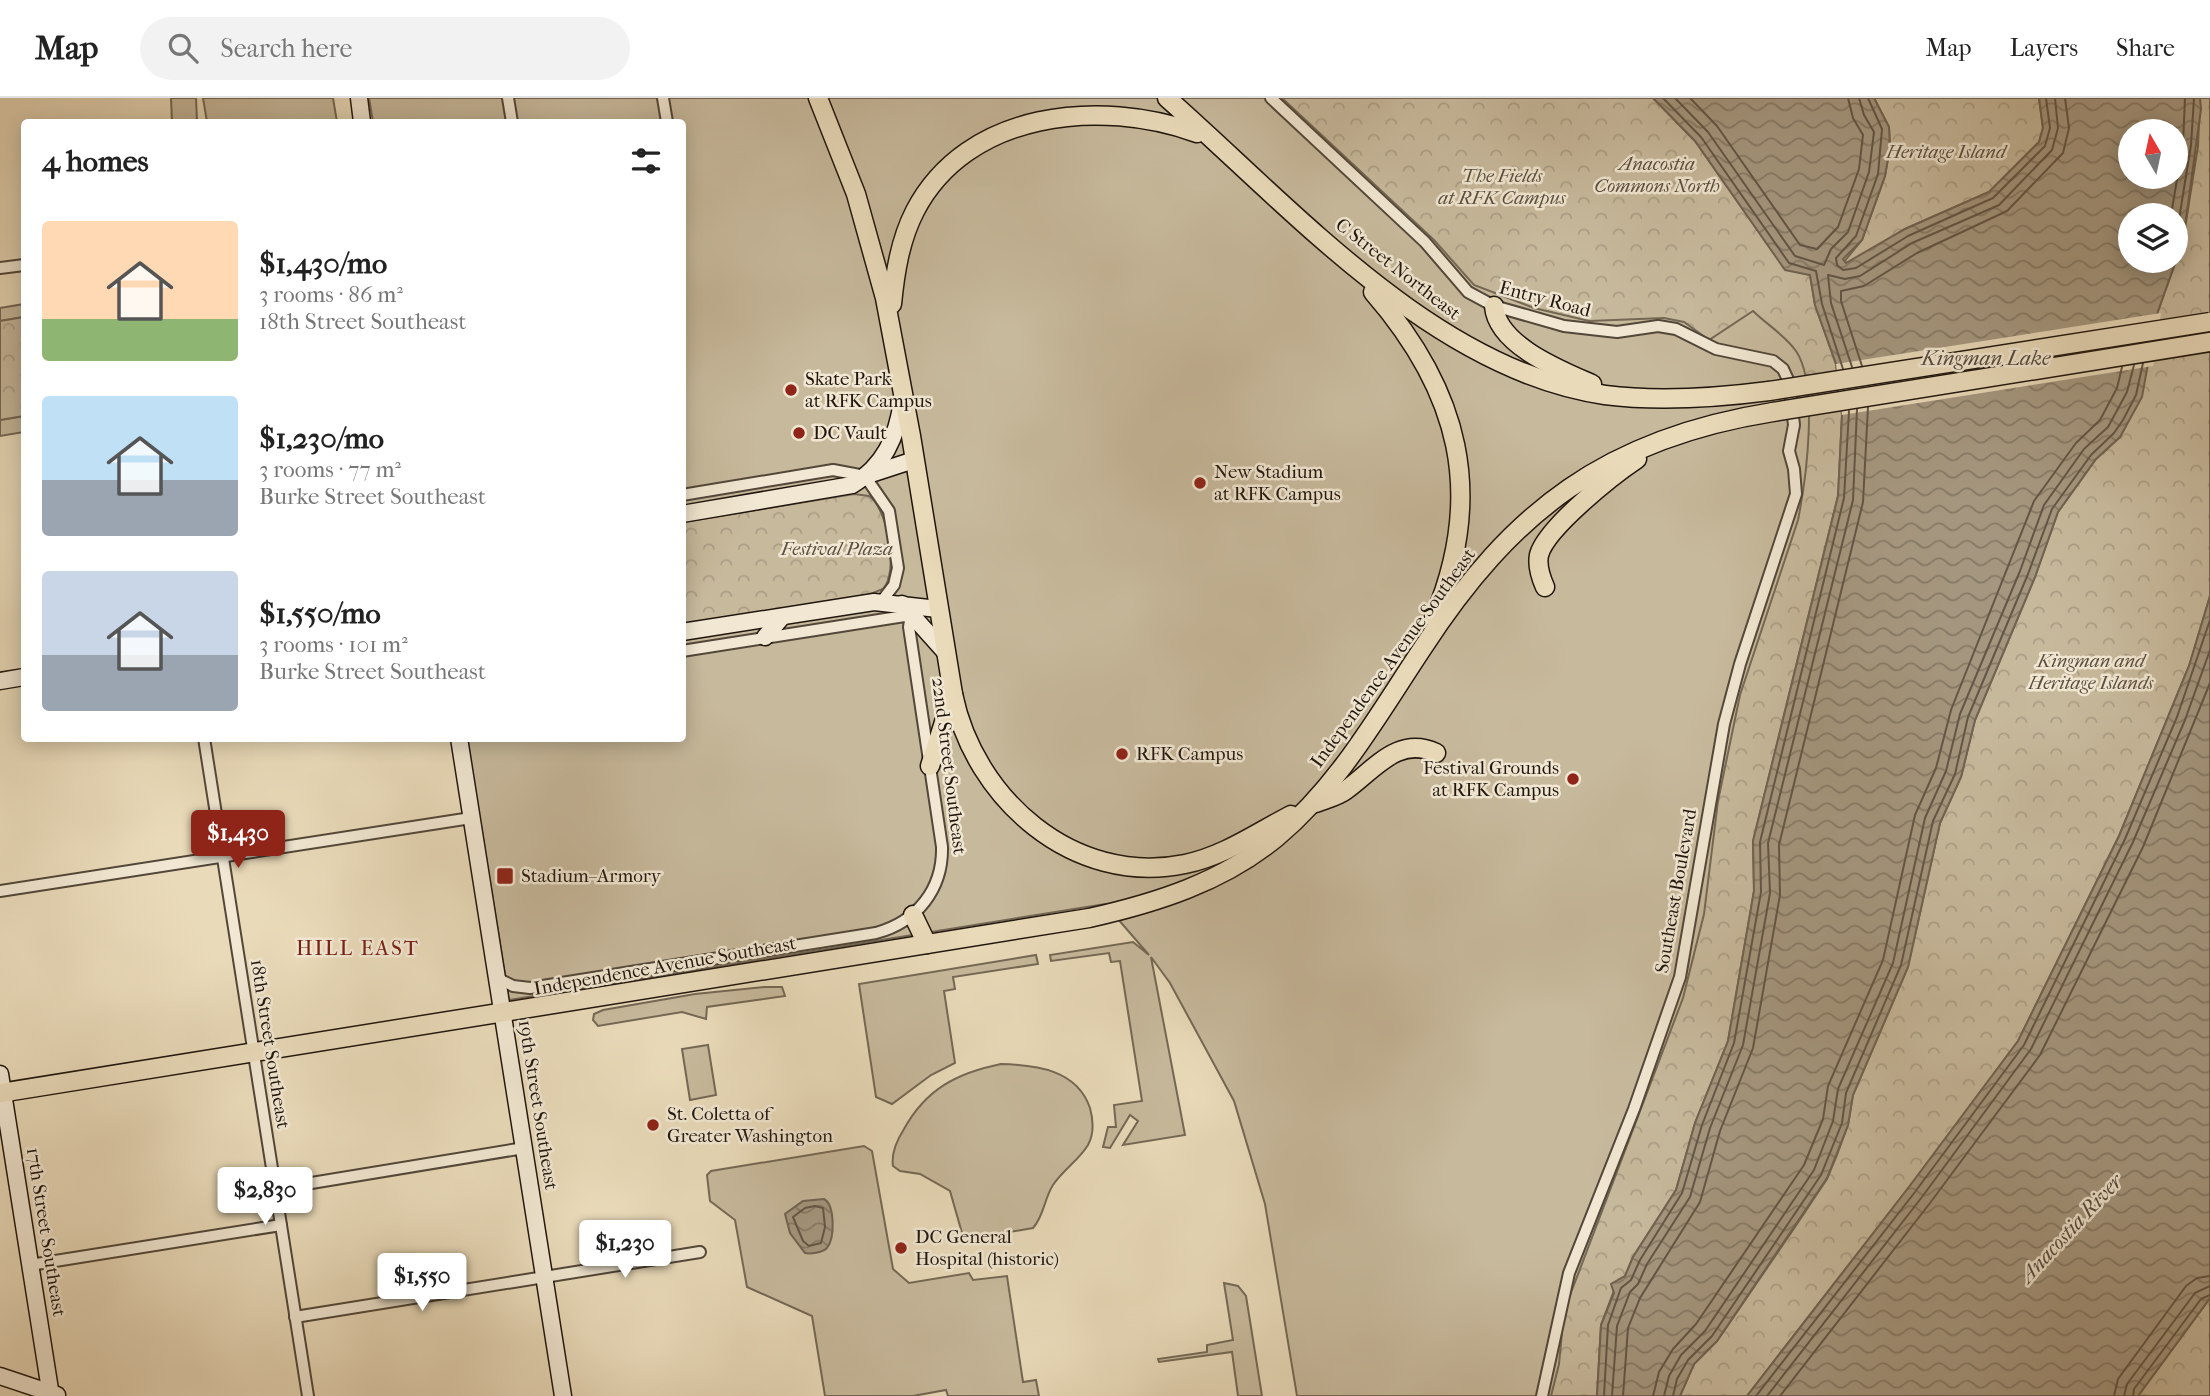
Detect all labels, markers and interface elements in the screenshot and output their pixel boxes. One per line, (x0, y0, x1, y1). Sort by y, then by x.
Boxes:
search box (140, 17, 630, 80)
text: Map (35, 29, 98, 68)
icon: search (164, 29, 202, 67)
text: Search here (220, 33, 352, 64)
text: Map (1926, 34, 1972, 62)
text: Layers (2010, 34, 2078, 62)
text: Share (2116, 34, 2175, 62)
north arrow (2118, 119, 2188, 189)
map controls (2118, 119, 2188, 273)
park label: Heritage Island (1885, 141, 2008, 163)
icon: filters (627, 142, 665, 180)
text: 4 homes (42, 144, 149, 179)
park label: Anacostia Commons North (1594, 153, 1720, 197)
park label: The Fields at RFK Campus (1438, 165, 1567, 209)
button: layers (2118, 203, 2188, 273)
street label: C Street Northeast (1331, 213, 1465, 325)
text: $1,430/mo (259, 246, 387, 281)
icon: home (98, 249, 182, 333)
street label: Entry Road (1497, 276, 1594, 322)
text: 3 rooms · 86 m² (259, 281, 403, 308)
text: 18th Street Southeast (259, 308, 466, 335)
water label: Kingman Lake (1919, 346, 2051, 370)
place label: Skate Park at RFK Campus (805, 368, 932, 412)
marker: Skate Park at RFK Campus (783, 382, 799, 398)
text: $1,230/mo (259, 421, 384, 456)
place label: DC Vault (813, 422, 887, 444)
icon: home (98, 424, 182, 508)
marker: DC Vault (791, 425, 807, 441)
text: 3 rooms · 77 m² (259, 456, 401, 483)
place label: New Stadium at RFK Campus (1214, 461, 1341, 505)
marker: New Stadium at RFK Campus (1192, 475, 1208, 491)
text: Burke Street Southeast (259, 483, 486, 510)
park label: Festival Plaza (780, 538, 893, 560)
street label: Independence Avenue Southeast (1306, 544, 1480, 772)
text: $1,550/mo (259, 596, 381, 631)
icon: home (98, 599, 182, 683)
text: 3 rooms · 101 m² (259, 631, 408, 658)
park label: Kingman and Heritage Islands (2028, 650, 2155, 694)
text: Burke Street Southeast (259, 658, 486, 685)
street label: 22nd Street Southeast (927, 676, 971, 856)
place label: RFK Campus (1136, 743, 1243, 765)
marker: RFK Campus (1114, 746, 1130, 762)
place label: Festival Grounds at RFK Campus (1423, 757, 1559, 801)
marker: Festival Grounds at RFK Campus (1565, 771, 1581, 787)
street label: Southeast Boulevard (1651, 806, 1701, 975)
pin: $1,430 (181, 810, 295, 870)
text: $1,430 (207, 819, 269, 846)
place label: Stadium–Armory (521, 865, 662, 887)
marker: Stadium–Armory (495, 866, 515, 886)
street label: Independence Avenue Southeast (532, 932, 798, 1000)
district label: HILL EAST (296, 936, 420, 960)
street label: 18th Street Southeast (246, 958, 294, 1131)
street label: 19th Street Southeast (514, 1018, 562, 1192)
place label: St. Coletta of Greater Washington (667, 1103, 833, 1147)
marker: St. Coletta of Greater Washington (645, 1117, 661, 1133)
street label: 17th Street Southeast (22, 1146, 70, 1318)
pin: $2,830 (208, 1168, 322, 1227)
water label: Anacostia River (2013, 1168, 2128, 1289)
text: $2,830 (234, 1176, 296, 1203)
pin: $1,230 (568, 1220, 682, 1280)
place label: DC General Hospital (historic) (915, 1226, 1059, 1270)
text: $1,230 (595, 1229, 655, 1256)
marker: DC General Hospital (historic) (893, 1240, 909, 1256)
pin: $1,550 (365, 1254, 479, 1313)
text: $1,550 (393, 1262, 451, 1289)

